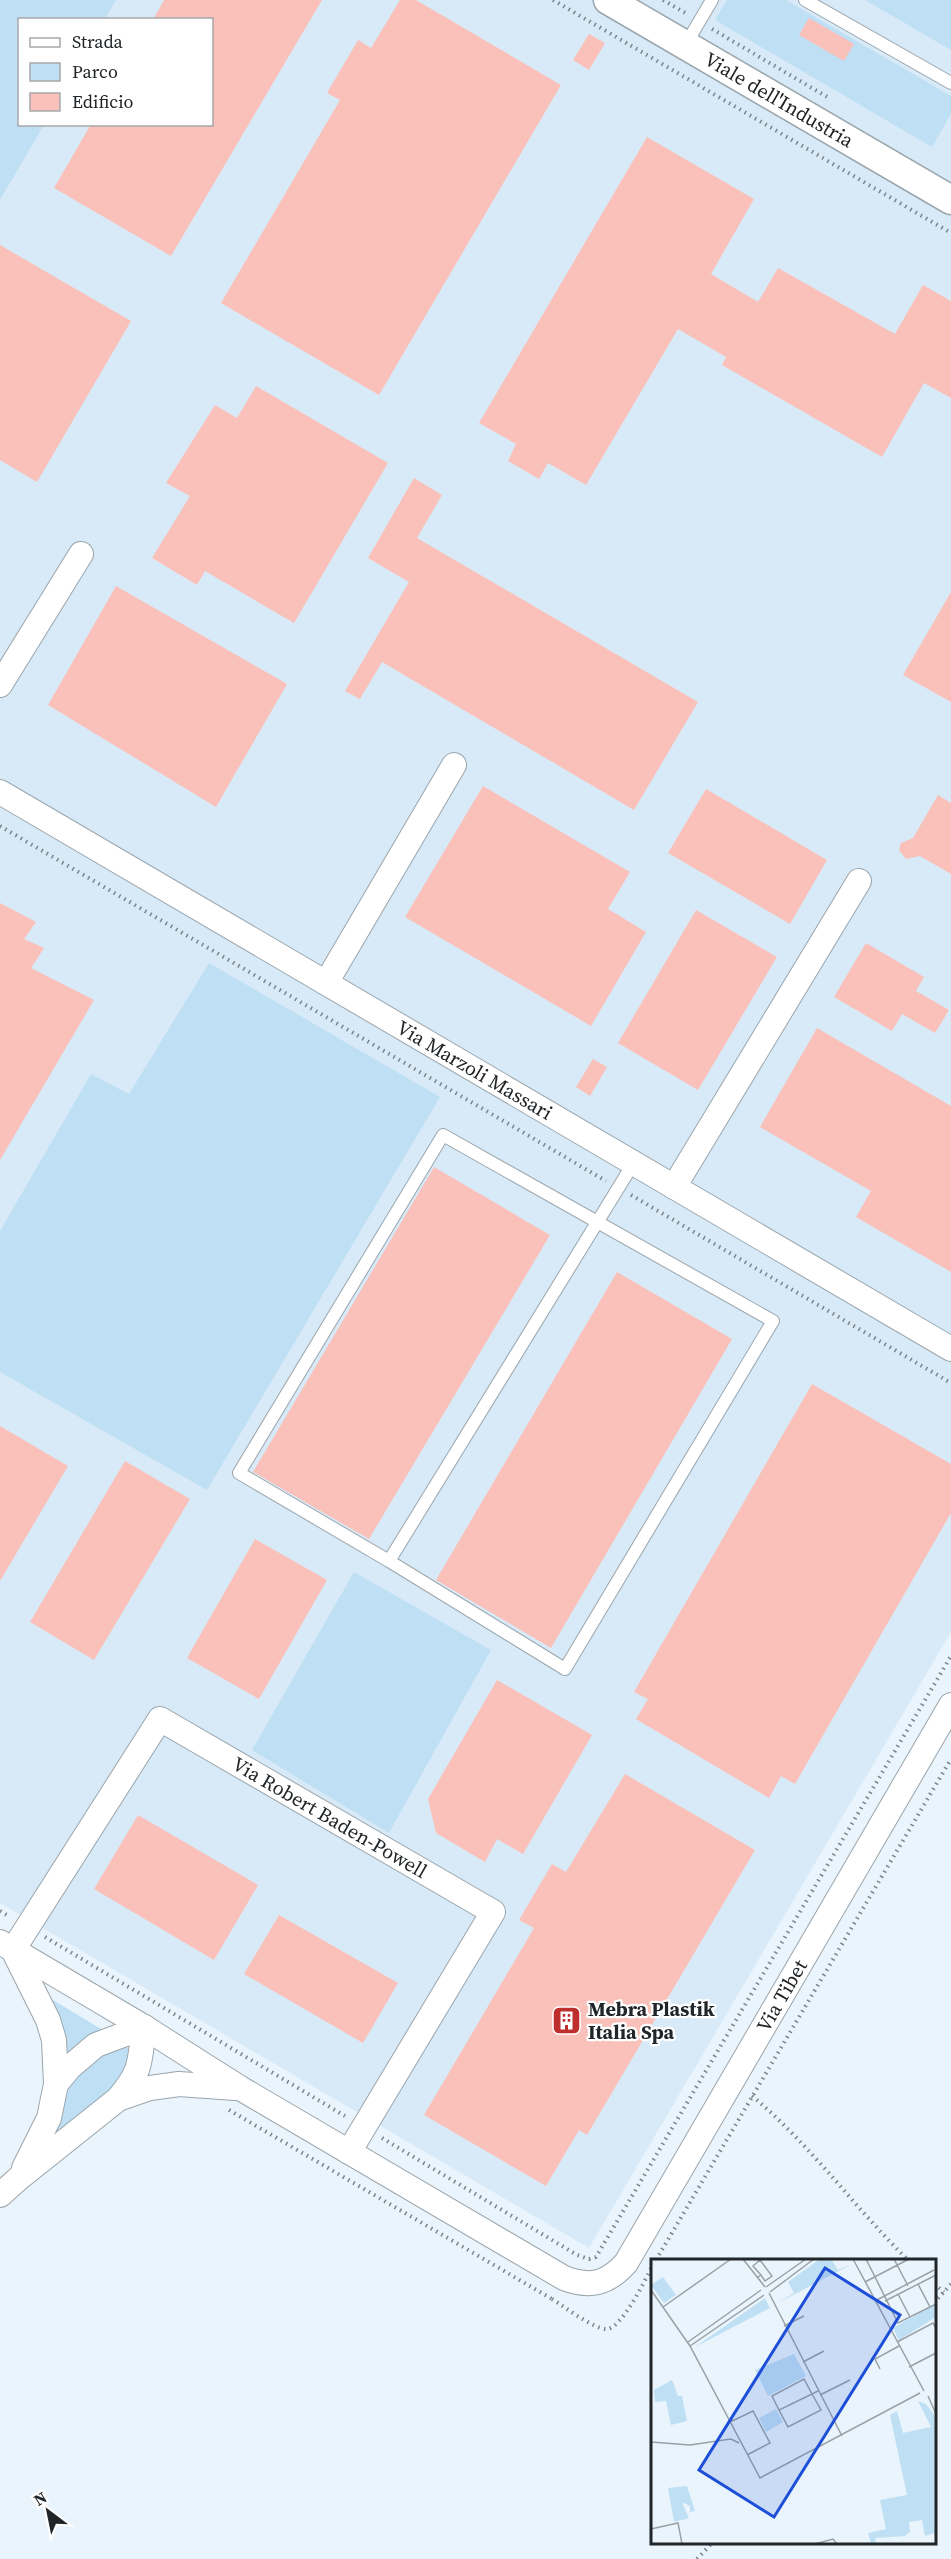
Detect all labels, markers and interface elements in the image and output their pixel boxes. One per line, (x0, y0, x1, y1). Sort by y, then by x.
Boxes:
legend (18, 18, 213, 126)
text: Strada (72, 29, 123, 54)
street label: Viale dell'Industria (699, 45, 860, 155)
text: Parco (72, 59, 118, 84)
text: Edificio (72, 89, 133, 114)
street label: Via Marzoli Massari (392, 1013, 558, 1127)
street label: Via Robert Baden-Powell (227, 1750, 432, 1885)
street label: Via Tibet (750, 1954, 814, 2037)
place label: Mebra Plastik Italia Spa (588, 1995, 715, 2046)
building icon: Mebra Plastik Italia Spa (551, 2005, 583, 2037)
inset map (651, 2259, 936, 2544)
north arrow (18, 2481, 78, 2541)
text: N (29, 2486, 51, 2511)

